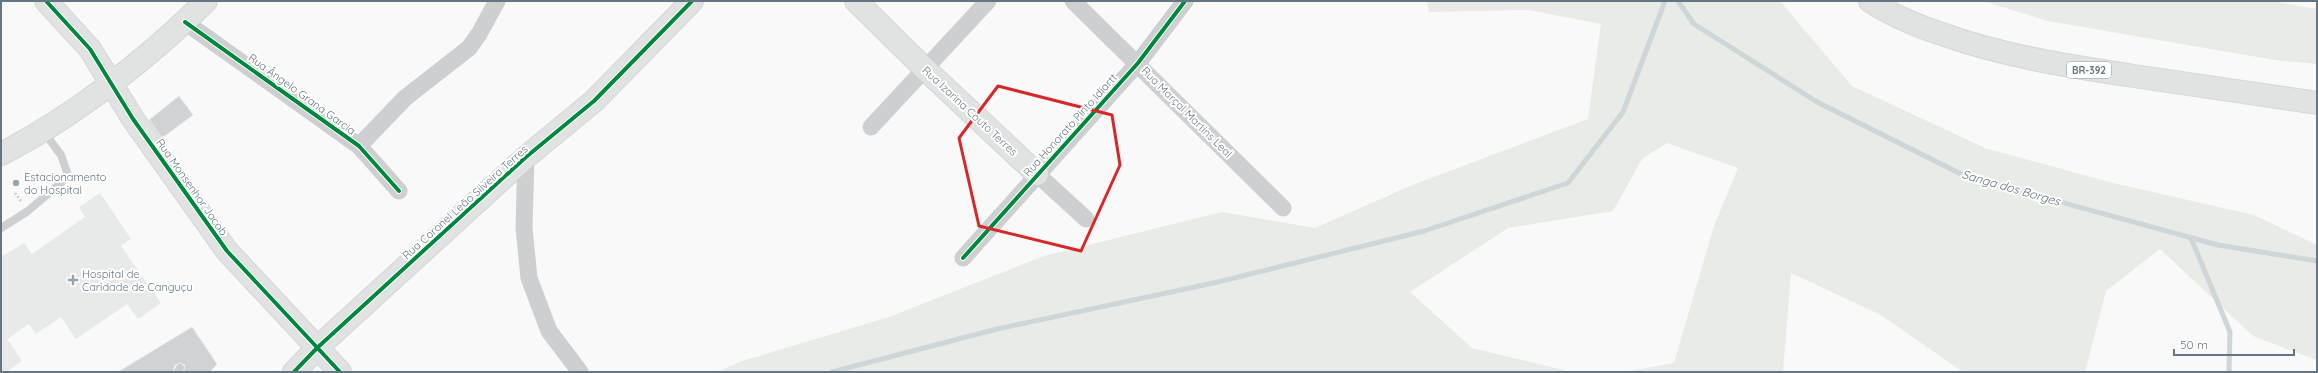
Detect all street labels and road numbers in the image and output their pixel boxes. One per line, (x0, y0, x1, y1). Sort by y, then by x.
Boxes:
street label: Rua Ângelo Grana Garcia (246, 50, 358, 138)
road number: BR-392 (2067, 62, 2111, 78)
street label: Rua Izarina Couto Terres (919, 63, 1021, 159)
street label: Rua Marçal Martins Leal (1139, 64, 1235, 160)
street label: Rua Honorato Pinto Idiartt (1020, 70, 1120, 179)
street label: Rua Monsenhor Jacob (153, 136, 231, 238)
street label: Rua Coronel Leão Silveira Terres (399, 142, 531, 262)

